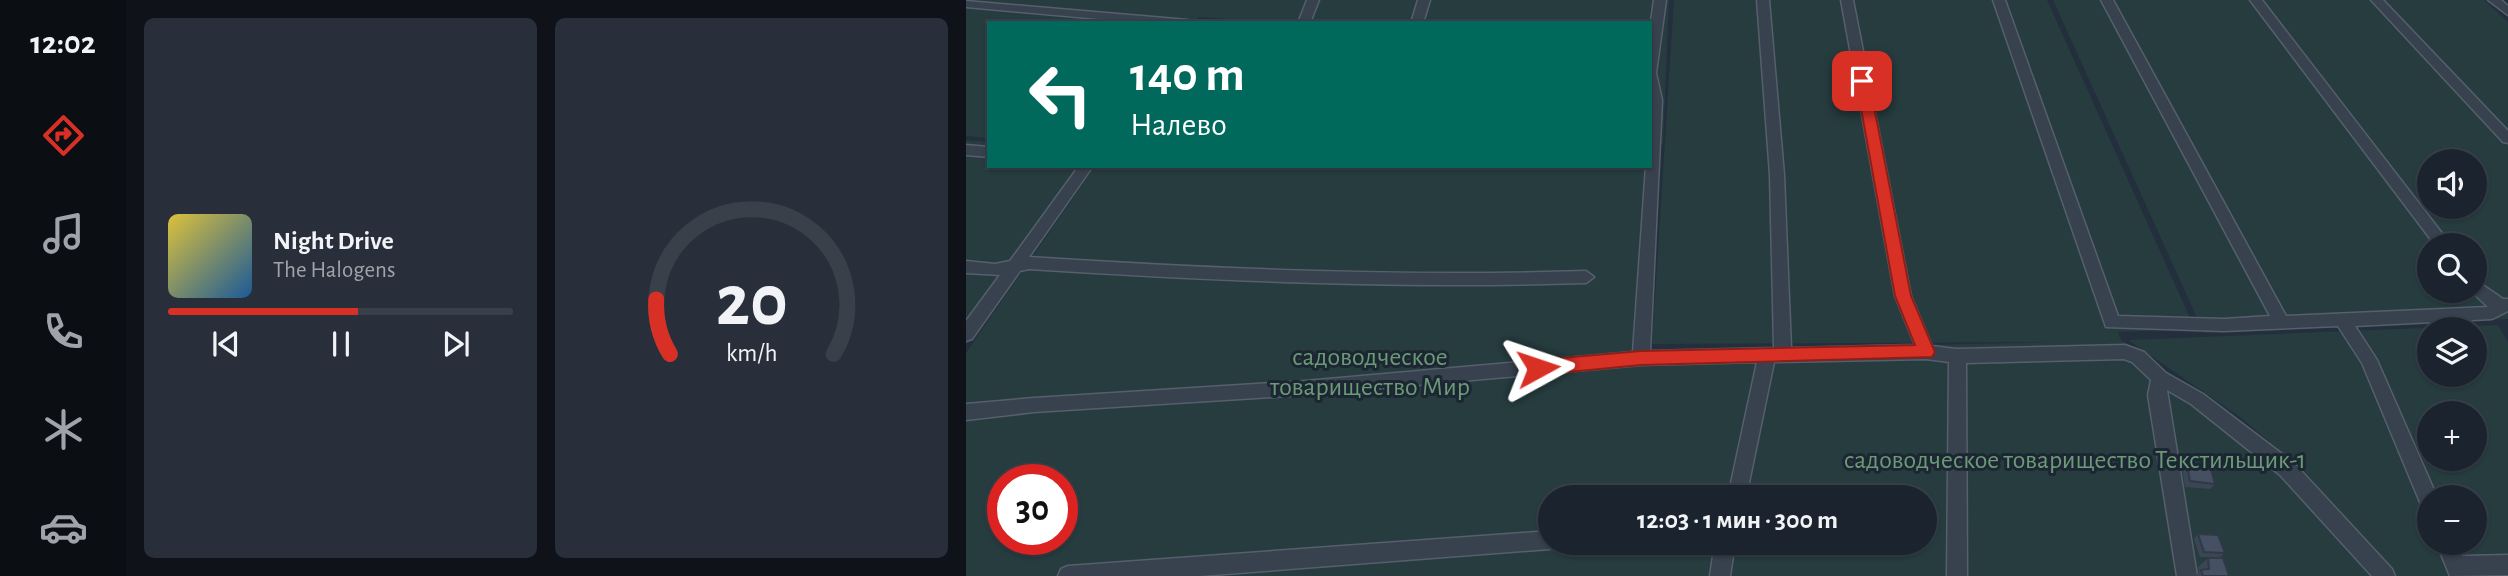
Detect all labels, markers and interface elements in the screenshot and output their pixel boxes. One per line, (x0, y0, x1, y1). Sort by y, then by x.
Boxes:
text: 12:02 (30, 27, 96, 59)
icon: left (1015, 49, 1106, 140)
text: 140 m (1130, 51, 1245, 100)
pin (1832, 51, 1892, 111)
icon: arrive (1843, 62, 1881, 100)
text: Налево (1130, 109, 1227, 141)
icon: directions (39, 111, 88, 160)
map controls (2417, 149, 2487, 555)
button: sound (2417, 149, 2487, 219)
icon: music (39, 209, 88, 258)
text: Night Drive (273, 228, 394, 254)
button: search (2417, 233, 2487, 303)
text: The Halogens (273, 259, 395, 282)
text: 20 (715, 266, 788, 339)
icon: phone (39, 307, 88, 356)
button: layers (2417, 317, 2487, 387)
icon: previous (207, 325, 245, 363)
icon: pause (322, 325, 360, 363)
icon: next (437, 325, 475, 363)
position arrow (1501, 331, 1575, 405)
text: km/h (726, 341, 777, 366)
park label: садоводческое товарищество Мир (1269, 344, 1470, 400)
button: + (2417, 401, 2487, 471)
icon: climate (39, 405, 88, 454)
park label: садоводческое товарищество Текстильщик-1 (1844, 447, 2306, 473)
speed limit sign: 30 (987, 464, 1078, 555)
button: − (2417, 485, 2487, 555)
icon: car (39, 503, 88, 552)
text: 12:03 · 1 мин · 300 m (1637, 507, 1838, 533)

